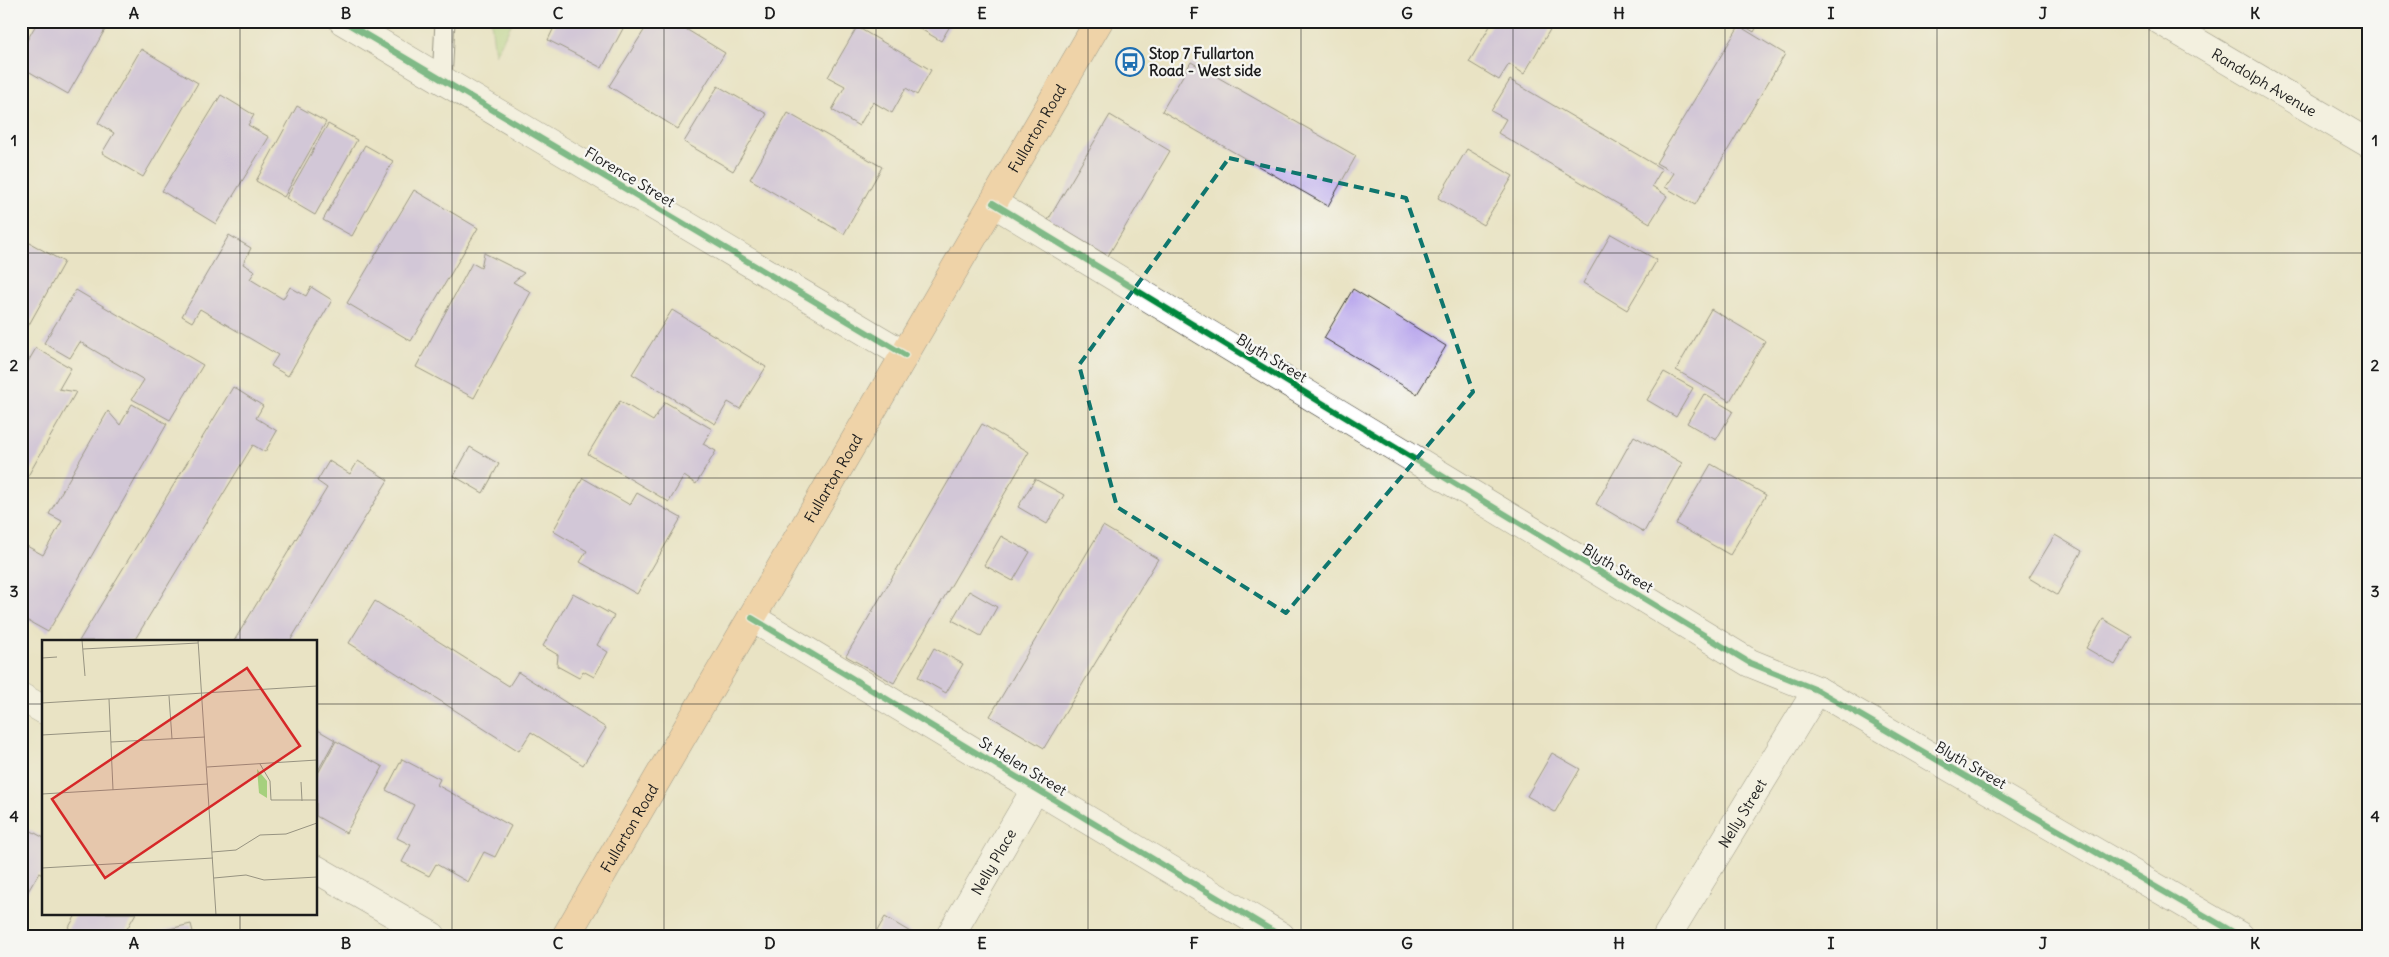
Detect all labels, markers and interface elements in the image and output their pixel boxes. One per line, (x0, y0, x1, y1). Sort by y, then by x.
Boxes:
text: A (129, 3, 139, 23)
text: B (341, 3, 352, 23)
text: C (553, 3, 564, 23)
text: D (764, 3, 776, 23)
text: E (977, 3, 987, 23)
text: F (1189, 3, 1199, 23)
text: G (1401, 3, 1413, 23)
text: H (1613, 3, 1625, 23)
text: I (1828, 3, 1835, 23)
text: J (2039, 3, 2048, 23)
text: K (2250, 3, 2260, 23)
place label: Stop 7 Fullarton Road - West side (1149, 44, 1261, 80)
street label: Randolph Avenue (2209, 44, 2320, 120)
bus stop icon: Stop 7 Fullarton Road - West side (1115, 47, 1145, 77)
street label: Fullarton Road (1003, 80, 1070, 176)
text: 1 (11, 130, 17, 150)
text: 1 (2372, 130, 2378, 150)
street label: Florence Street (581, 143, 679, 211)
street label: Blyth Street (1233, 330, 1311, 386)
text: 2 (10, 355, 19, 375)
text: 2 (2371, 355, 2380, 375)
street label: Fullarton Road (800, 430, 866, 526)
street label: Blyth Street (1579, 540, 1657, 596)
text: 3 (9, 581, 19, 601)
text: 3 (2370, 581, 2380, 601)
inset map (42, 640, 318, 914)
street label: St Helen Street (976, 732, 1070, 800)
street label: Blyth Street (1932, 737, 2010, 793)
street label: Nelly Street (1714, 775, 1770, 851)
street label: Fullarton Road (596, 780, 662, 876)
text: 4 (9, 806, 19, 826)
text: 4 (2370, 806, 2380, 826)
street label: Nelly Place (967, 825, 1020, 898)
text: A (129, 933, 139, 953)
text: B (341, 933, 352, 953)
text: C (553, 933, 564, 953)
text: D (764, 933, 776, 953)
text: E (977, 933, 987, 953)
text: F (1189, 933, 1199, 953)
text: G (1401, 933, 1413, 953)
text: H (1613, 933, 1625, 953)
text: I (1828, 933, 1835, 953)
text: J (2039, 933, 2048, 953)
text: K (2250, 933, 2260, 953)

